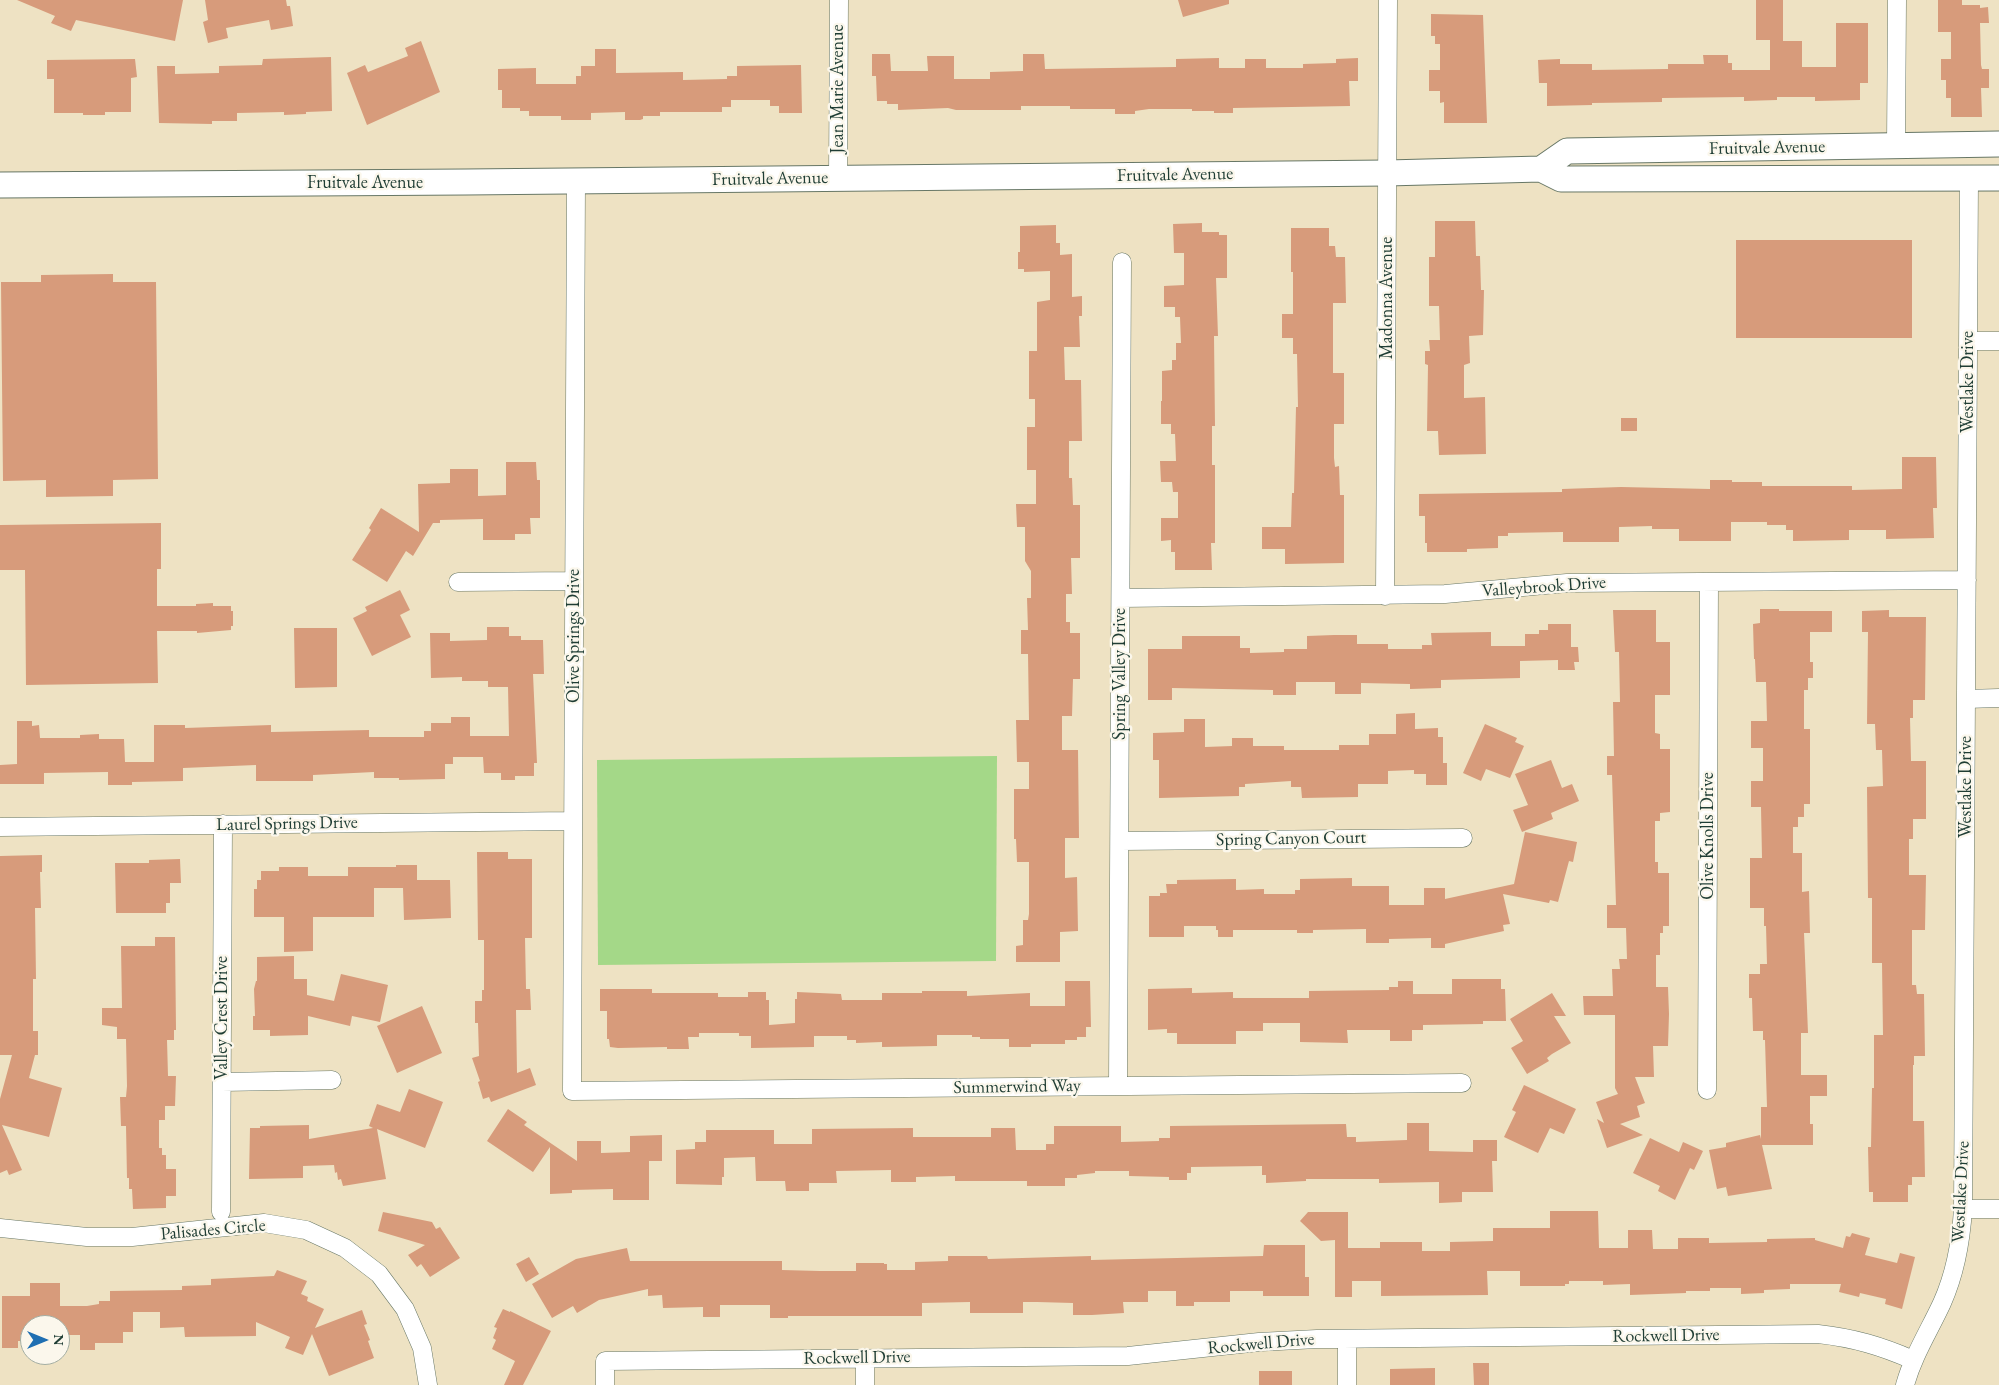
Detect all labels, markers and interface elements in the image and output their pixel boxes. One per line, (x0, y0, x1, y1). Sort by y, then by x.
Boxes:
street label: Jean Marie Avenue (827, 24, 849, 154)
street label: Fruitvale Avenue (1709, 136, 1825, 160)
street label: Fruitvale Avenue (1117, 163, 1233, 187)
street label: Fruitvale Avenue (712, 167, 828, 191)
street label: Fruitvale Avenue (307, 172, 423, 194)
street label: Madonna Avenue (1376, 237, 1398, 359)
street label: Westlake Drive (1957, 331, 1979, 433)
street label: Olive Springs Drive (563, 569, 585, 703)
street label: Valleybrook Drive (1481, 572, 1607, 602)
street label: Spring Valley Drive (1109, 608, 1131, 740)
street label: Westlake Drive (1955, 736, 1977, 838)
street label: Olive Knolls Drive (1697, 772, 1719, 900)
street label: Laurel Springs Drive (216, 812, 358, 836)
street label: Spring Canyon Court (1216, 827, 1366, 851)
street label: Valley Crest Drive (211, 956, 233, 1080)
street label: Summerwind Way (953, 1075, 1081, 1099)
street label: Westlake Drive (1948, 1140, 1974, 1244)
street label: Palisades Circle (160, 1215, 266, 1245)
north arrow (20, 1315, 70, 1365)
street label: Rockwell Drive (1612, 1324, 1720, 1348)
street label: Rockwell Drive (1207, 1329, 1315, 1359)
text: N (50, 1334, 68, 1346)
street label: Rockwell Drive (803, 1346, 911, 1370)

